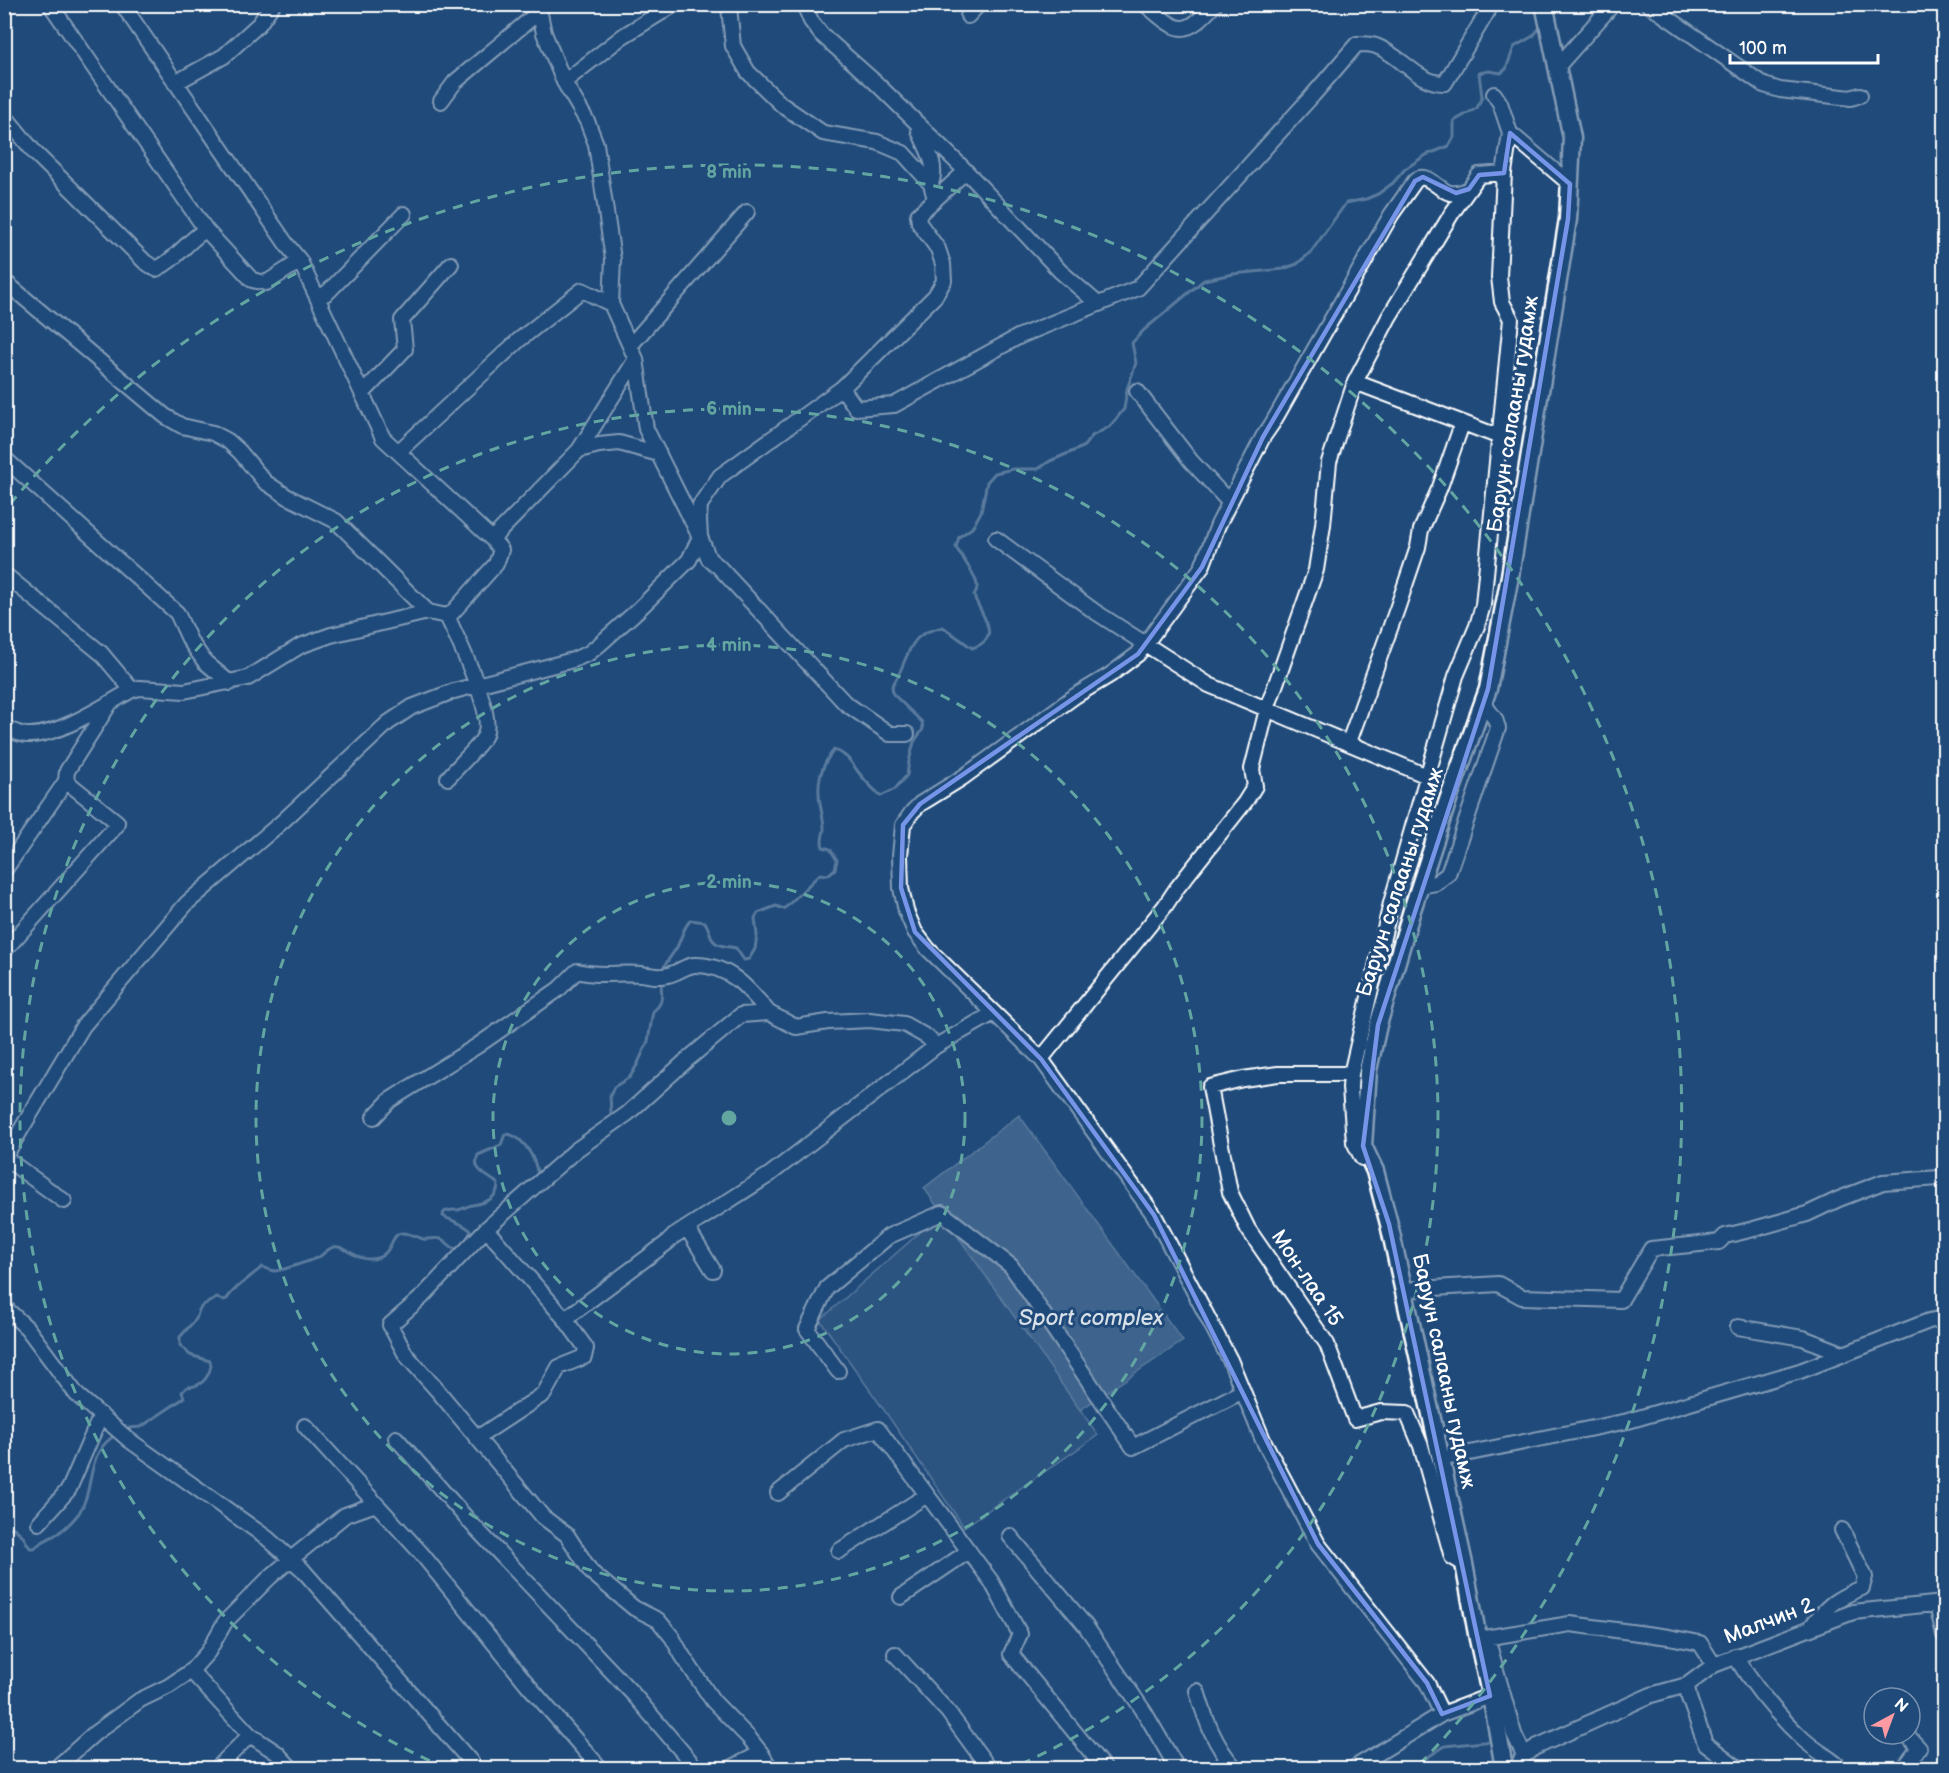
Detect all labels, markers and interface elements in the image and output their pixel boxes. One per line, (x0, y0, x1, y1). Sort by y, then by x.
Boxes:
scale bar (1730, 27, 1878, 65)
text: 100 m (1739, 38, 1787, 59)
text: 8 min (706, 162, 752, 183)
street label: Баруун салааны гудамж (1482, 293, 1544, 534)
text: 6 min (706, 399, 752, 420)
text: 4 min (706, 635, 752, 656)
street label: Баруун салааны гудамж (1351, 764, 1449, 1000)
text: 2 min (706, 872, 752, 893)
centre of rings (719, 1108, 739, 1128)
street label: Мон-лаа 15 (1266, 1225, 1348, 1331)
street label: Баруун салааны гудамж (1407, 1251, 1481, 1491)
water label: Sport complex (1018, 1305, 1164, 1332)
street label: Малчин 2 (1720, 1592, 1818, 1650)
north arrow (1862, 1686, 1922, 1746)
text: N (1890, 1695, 1912, 1717)

